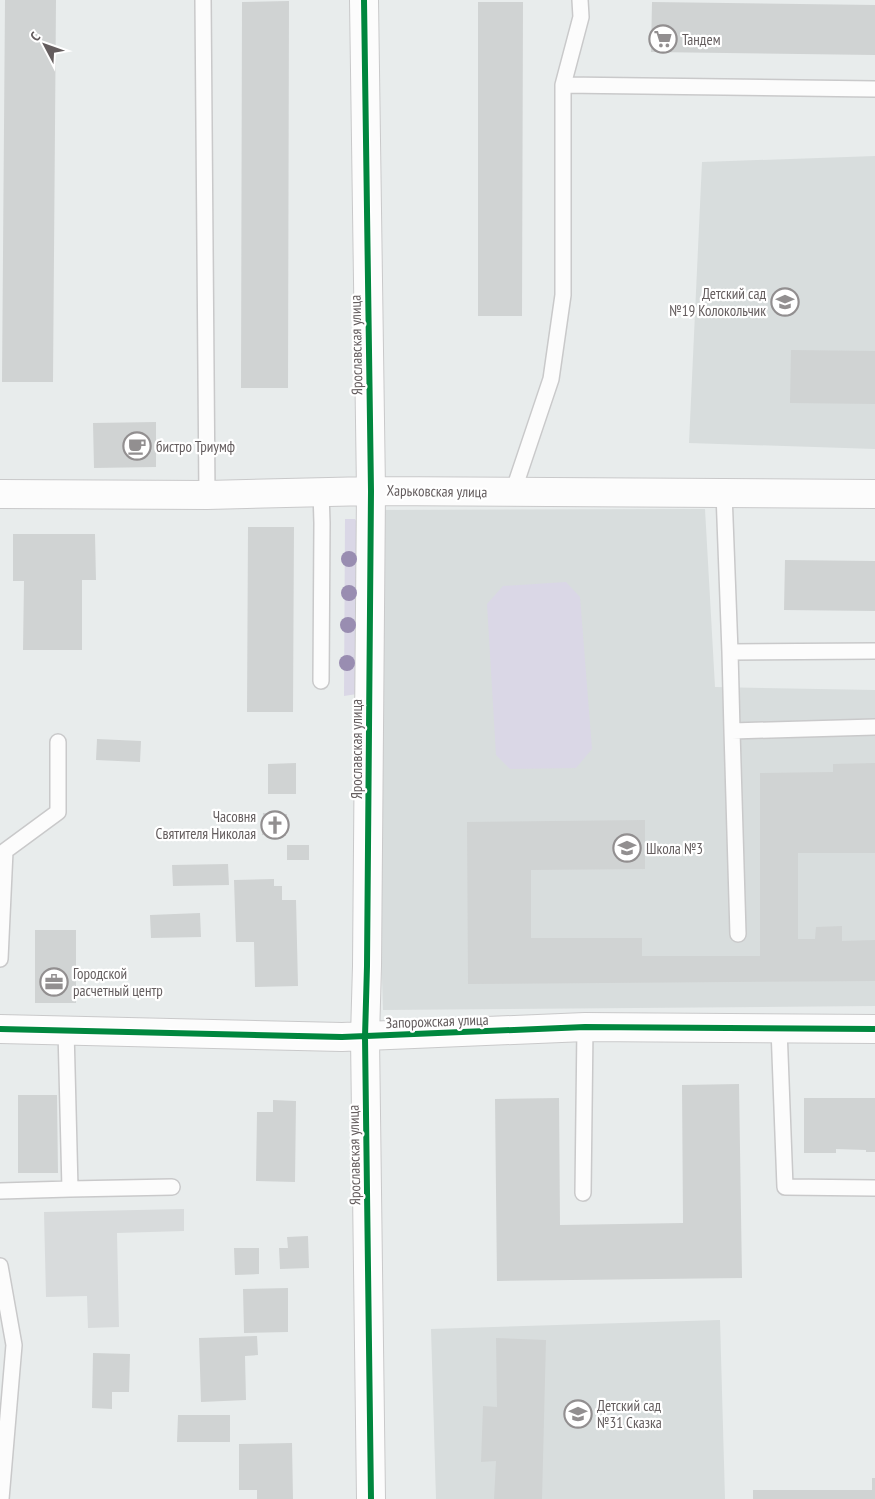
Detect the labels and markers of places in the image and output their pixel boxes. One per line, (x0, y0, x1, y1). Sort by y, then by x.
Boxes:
supermarket icon: Тандем (648, 24, 678, 54)
place label: Тандем (682, 30, 720, 49)
place label: Детский сад №19 Колокольчик (669, 284, 766, 320)
school or university icon: Детский сад №19 Колокольчик (770, 287, 800, 317)
cafe icon: бистро Триумф (122, 431, 152, 461)
place label: бистро Триумф (156, 437, 235, 456)
place label: Часовня Святителя Николая (156, 807, 256, 843)
church icon: Часовня Святителя Николая (260, 810, 290, 840)
school or university icon: Школа №3 (612, 833, 642, 863)
place label: Школа №3 (646, 839, 703, 858)
place label: Городской расчетный центр (73, 964, 163, 1000)
office icon: Городской расчетный центр (39, 967, 69, 997)
place label: Детский сад №31 Сказка (597, 1396, 662, 1432)
school or university icon: Детский сад №31 Сказка (563, 1399, 593, 1429)

